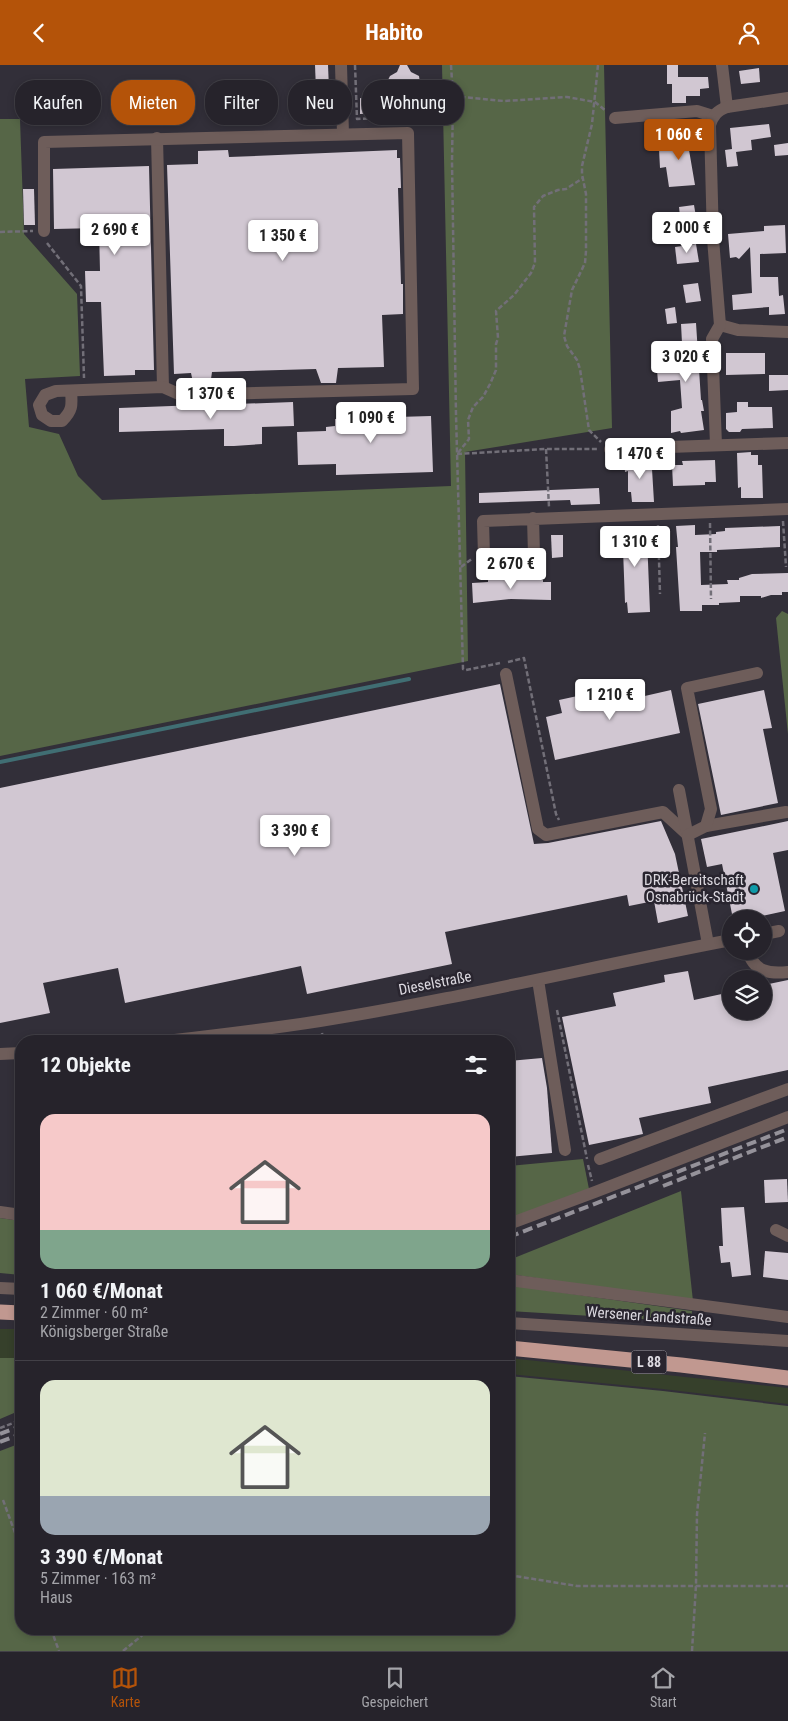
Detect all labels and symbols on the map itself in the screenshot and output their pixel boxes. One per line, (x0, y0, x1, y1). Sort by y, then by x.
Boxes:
pin: 1 060 € (633, 119, 725, 161)
pin: 2 000 € (641, 211, 733, 254)
pin: 2 690 € (69, 213, 161, 256)
pin: 1 350 € (237, 219, 329, 262)
pin: 3 020 € (640, 341, 732, 383)
pin: 1 370 € (165, 377, 257, 420)
pin: 1 090 € (325, 401, 417, 444)
pin: 1 470 € (594, 437, 686, 480)
pin: 1 310 € (589, 525, 681, 568)
pin: 2 670 € (465, 547, 557, 590)
pin: 1 210 € (564, 679, 656, 721)
pin: 3 390 € (249, 815, 341, 857)
place label: DRK-Bereitschaft Osnabrück-Stadt (644, 871, 744, 906)
marker: DRK-Bereitschaft Osnabrück-Stadt (748, 883, 760, 895)
street label: Dieselstraße (397, 967, 473, 999)
street label: Wersener Landstraße (586, 1303, 712, 1329)
road number: L 88 (632, 1350, 666, 1373)

